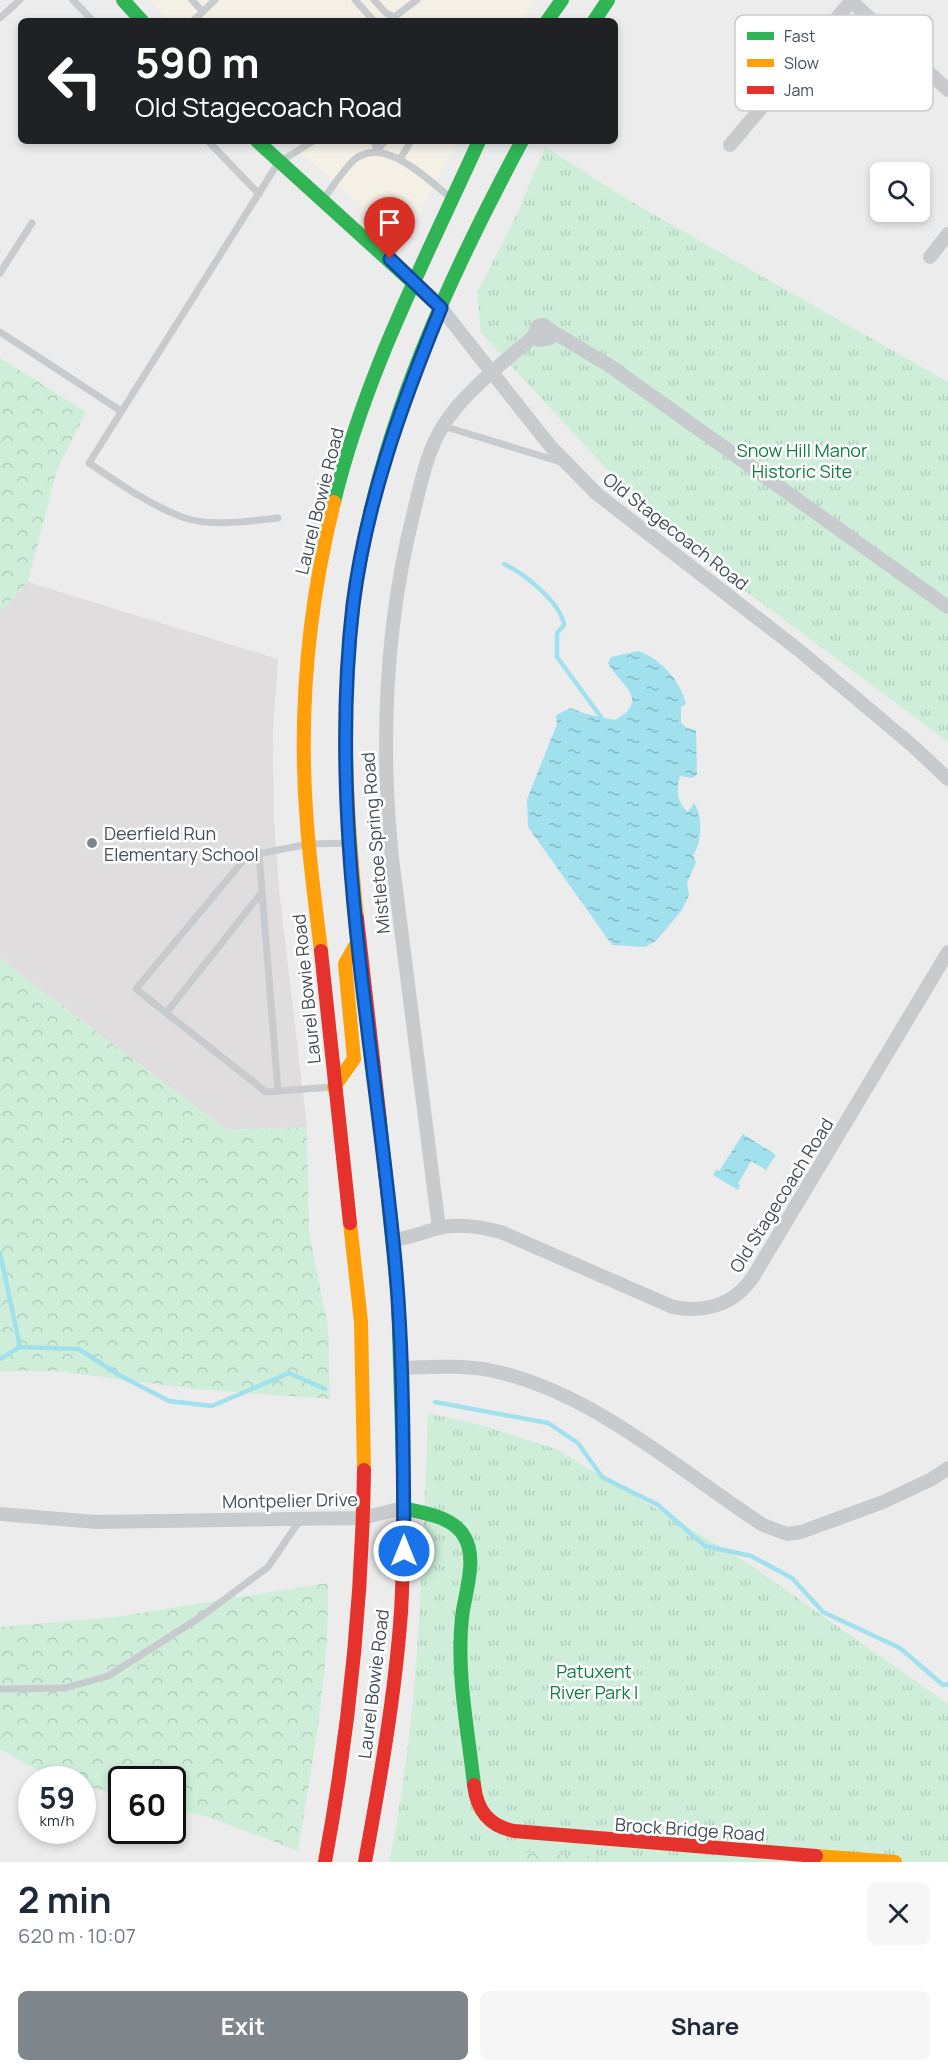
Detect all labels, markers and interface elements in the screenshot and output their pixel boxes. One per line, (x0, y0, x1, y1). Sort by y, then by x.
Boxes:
legend (735, 15, 933, 111)
text: Fast (784, 25, 815, 47)
text: 590 m (135, 33, 260, 91)
icon: left (36, 42, 114, 120)
text: Slow (784, 52, 819, 74)
text: Jam (784, 79, 814, 101)
text: Old Stagecoach Road (135, 88, 402, 125)
map controls (870, 162, 930, 222)
button: search (870, 162, 930, 222)
pin (364, 197, 415, 259)
icon: arrive (373, 206, 406, 239)
street label: Laurel Bowie Road (289, 425, 349, 577)
park label: Snow Hill Manor Historic Site (737, 438, 868, 483)
street label: Old Stagecoach Road (598, 467, 754, 595)
street label: Mistletoe Spring Road (355, 751, 395, 935)
place label: Deerfield Run Elementary School (104, 821, 259, 866)
marker: Deerfield Run Elementary School (85, 836, 99, 850)
street label: Laurel Bowie Road (286, 913, 326, 1065)
street label: Old Stagecoach Road (724, 1113, 838, 1277)
street label: Montpelier Drive (222, 1487, 358, 1513)
position arrow (372, 1519, 436, 1583)
street label: Laurel Bowie Road (352, 1608, 394, 1760)
park label: Patuxent River Park I (550, 1659, 638, 1704)
speed limit sign: 60 (108, 1766, 186, 1844)
text: 59 (39, 1777, 75, 1818)
text: km/h (40, 1810, 74, 1831)
street label: Brock Bridge Road (614, 1812, 766, 1846)
text: 2 min (18, 1875, 112, 1924)
button: close (867, 1882, 930, 1945)
text: 620 m · 10:07 (18, 1922, 136, 1949)
button: Exit (18, 1991, 468, 2060)
button: Share (480, 1991, 930, 2060)

